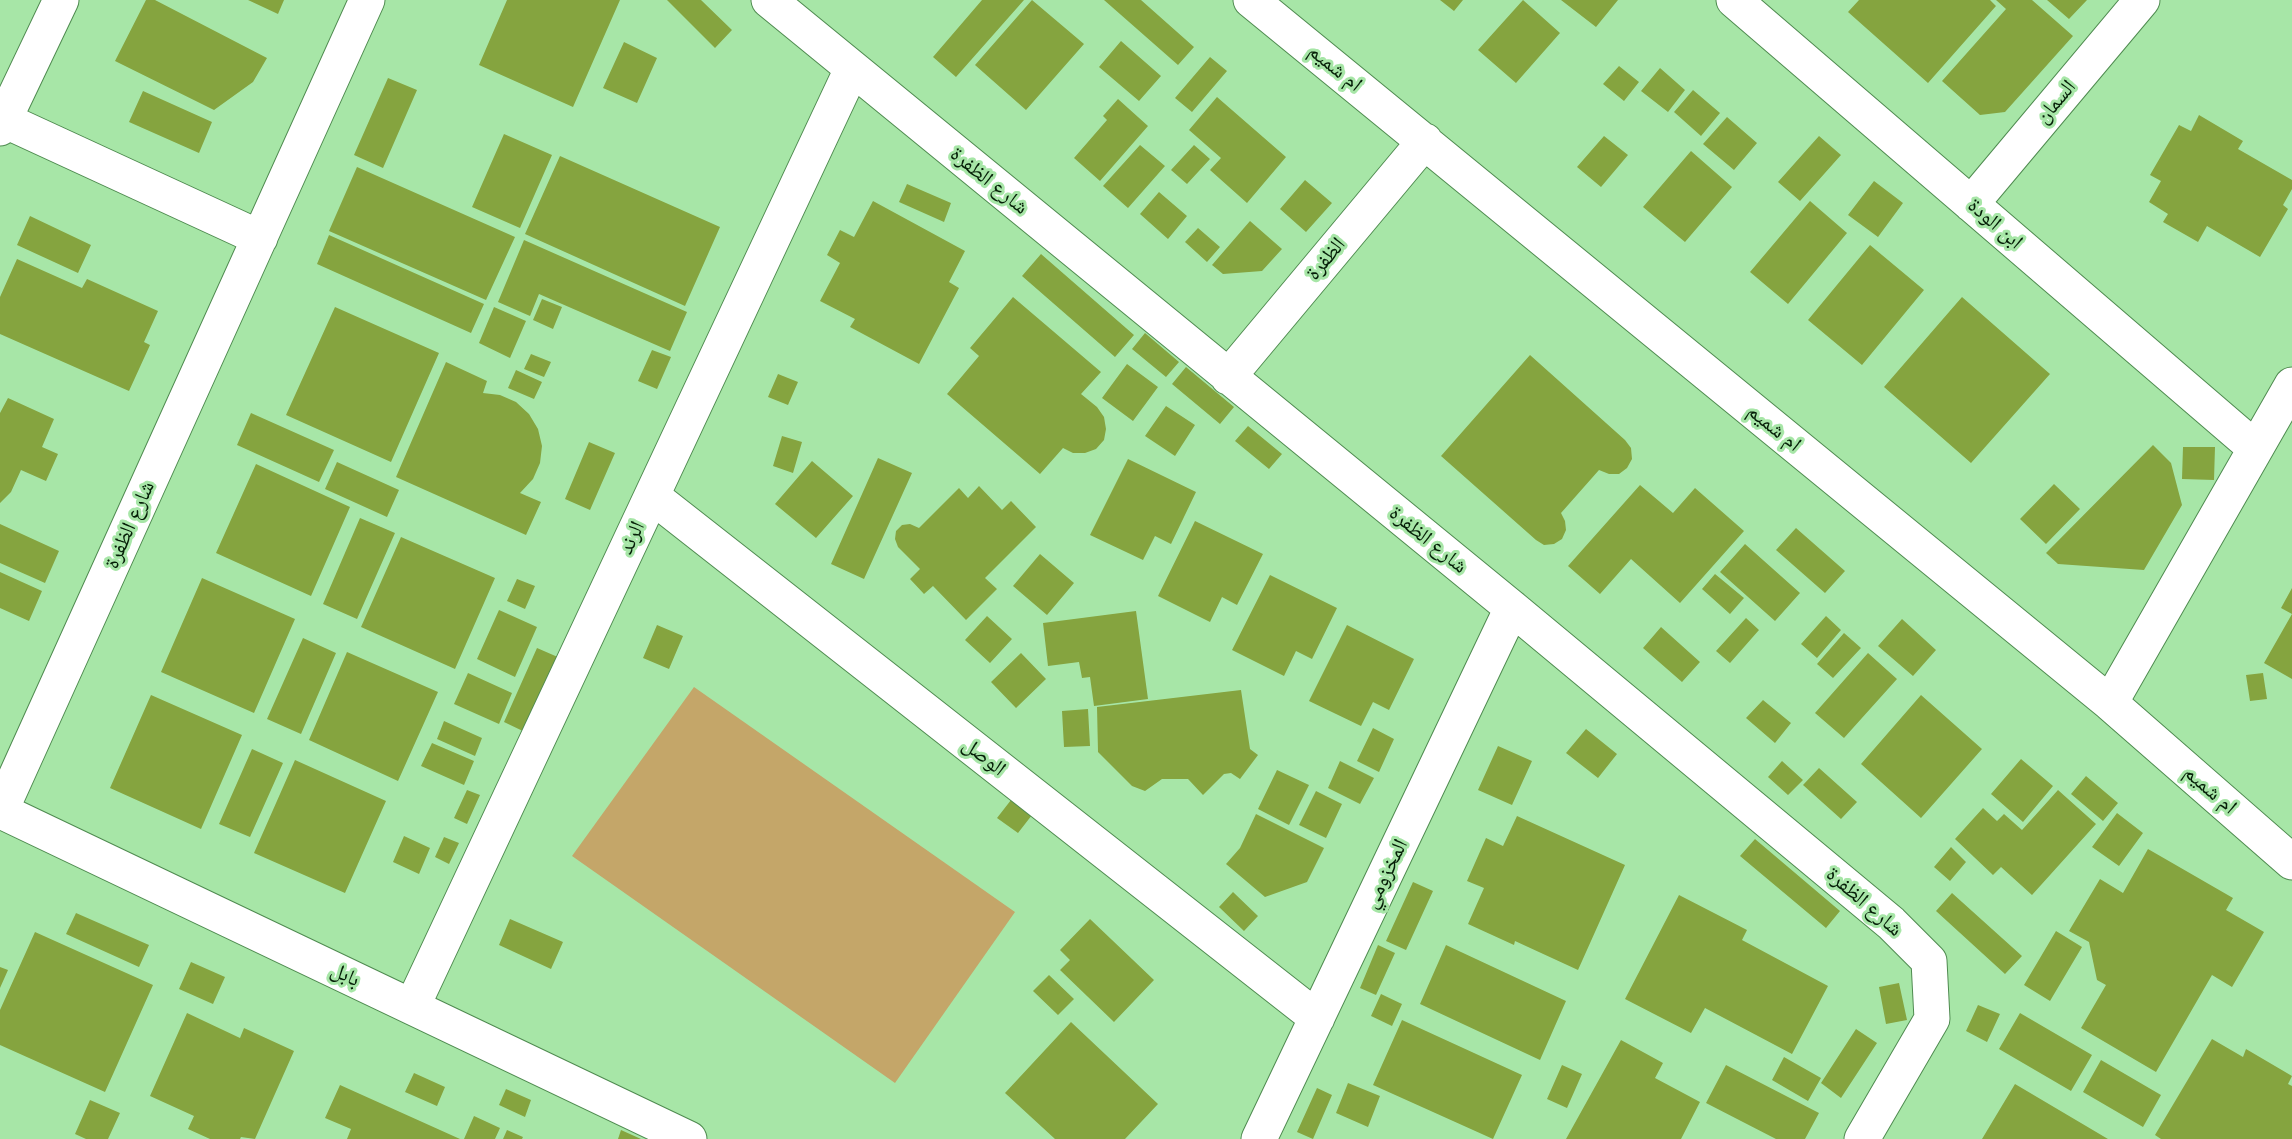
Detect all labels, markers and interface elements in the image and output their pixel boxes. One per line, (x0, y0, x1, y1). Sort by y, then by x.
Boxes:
street label: ام شميم (1303, 39, 1367, 97)
street label: السمان (2030, 75, 2082, 129)
street label: شارع الظفرة (945, 142, 1033, 220)
street label: ابن الودة (1962, 193, 2028, 255)
street label: الظفرة (1301, 233, 1351, 285)
street label: ام شميم (1742, 399, 1806, 457)
street label: شارع الظفرة (100, 477, 160, 573)
street label: شارع الظفرة (1384, 501, 1472, 579)
street label: الرند (613, 517, 651, 559)
street label: الوصل (957, 732, 1011, 782)
street label: ام شميم (2178, 760, 2242, 820)
street label: المخزومي (1358, 835, 1414, 913)
street label: شارع الظفرة (1821, 862, 1907, 942)
street label: بابل (326, 957, 364, 993)

